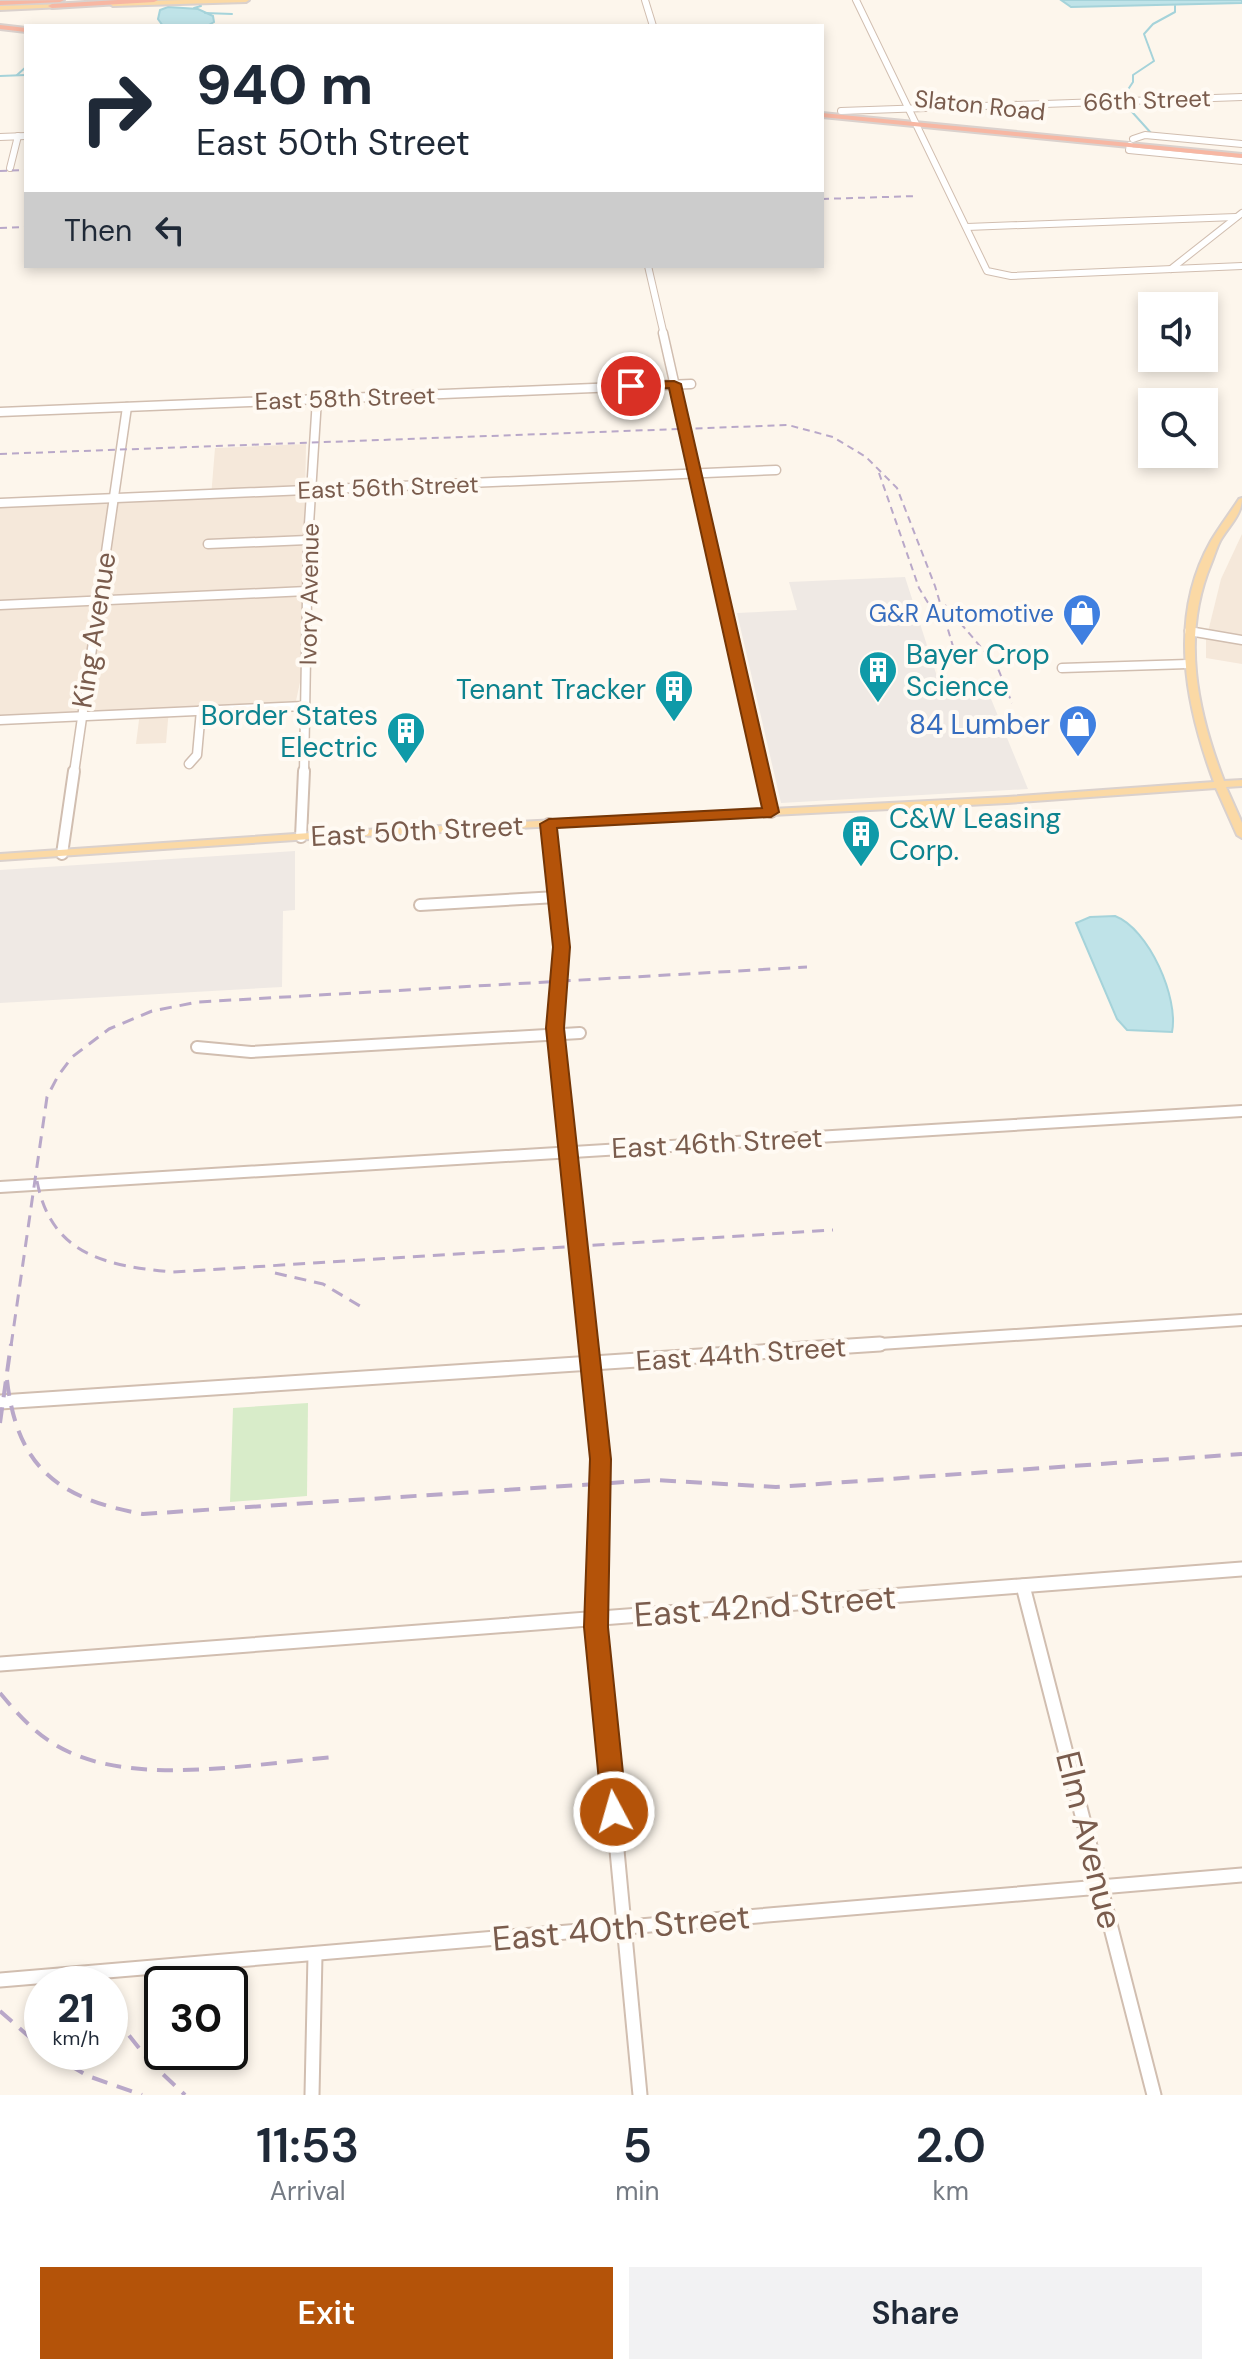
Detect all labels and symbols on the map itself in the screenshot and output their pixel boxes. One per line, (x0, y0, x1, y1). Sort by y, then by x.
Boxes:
street label: 66th Street (1083, 82, 1211, 118)
street label: Slaton Road (913, 83, 1047, 127)
pin (597, 352, 665, 420)
street label: East 58th Street (254, 379, 436, 417)
street label: East 56th Street (297, 468, 479, 506)
street label: Ivory Avenue (292, 523, 326, 665)
street label: King Avenue (63, 549, 125, 711)
shop icon: G&R Automotive (1061, 592, 1103, 647)
place label: G&R Automotive (869, 598, 1054, 629)
place label: Bayer Crop Science (906, 636, 1050, 705)
building icon: Bayer Crop Science (857, 649, 899, 704)
building icon: Tenant Tracker (653, 668, 695, 723)
place label: Tenant Tracker (456, 671, 646, 708)
place label: Border States Electric (201, 697, 378, 766)
shop icon: 84 Lumber (1057, 703, 1099, 758)
place label: 84 Lumber (909, 706, 1050, 743)
building icon: Border States Electric (385, 710, 427, 765)
place label: C&W Leasing Corp. (889, 800, 1061, 869)
street label: East 50th Street (310, 807, 524, 855)
building icon: C&W Leasing Corp. (840, 813, 882, 868)
street label: East 46th Street (610, 1119, 824, 1167)
street label: East 44th Street (635, 1328, 847, 1380)
street label: East 42nd Street (632, 1574, 898, 1638)
street label: Elm Avenue (1045, 1746, 1133, 1934)
position arrow (572, 1770, 656, 1854)
street label: East 40th Street (490, 1894, 752, 1962)
speed limit sign: 30 (144, 1966, 248, 2070)

